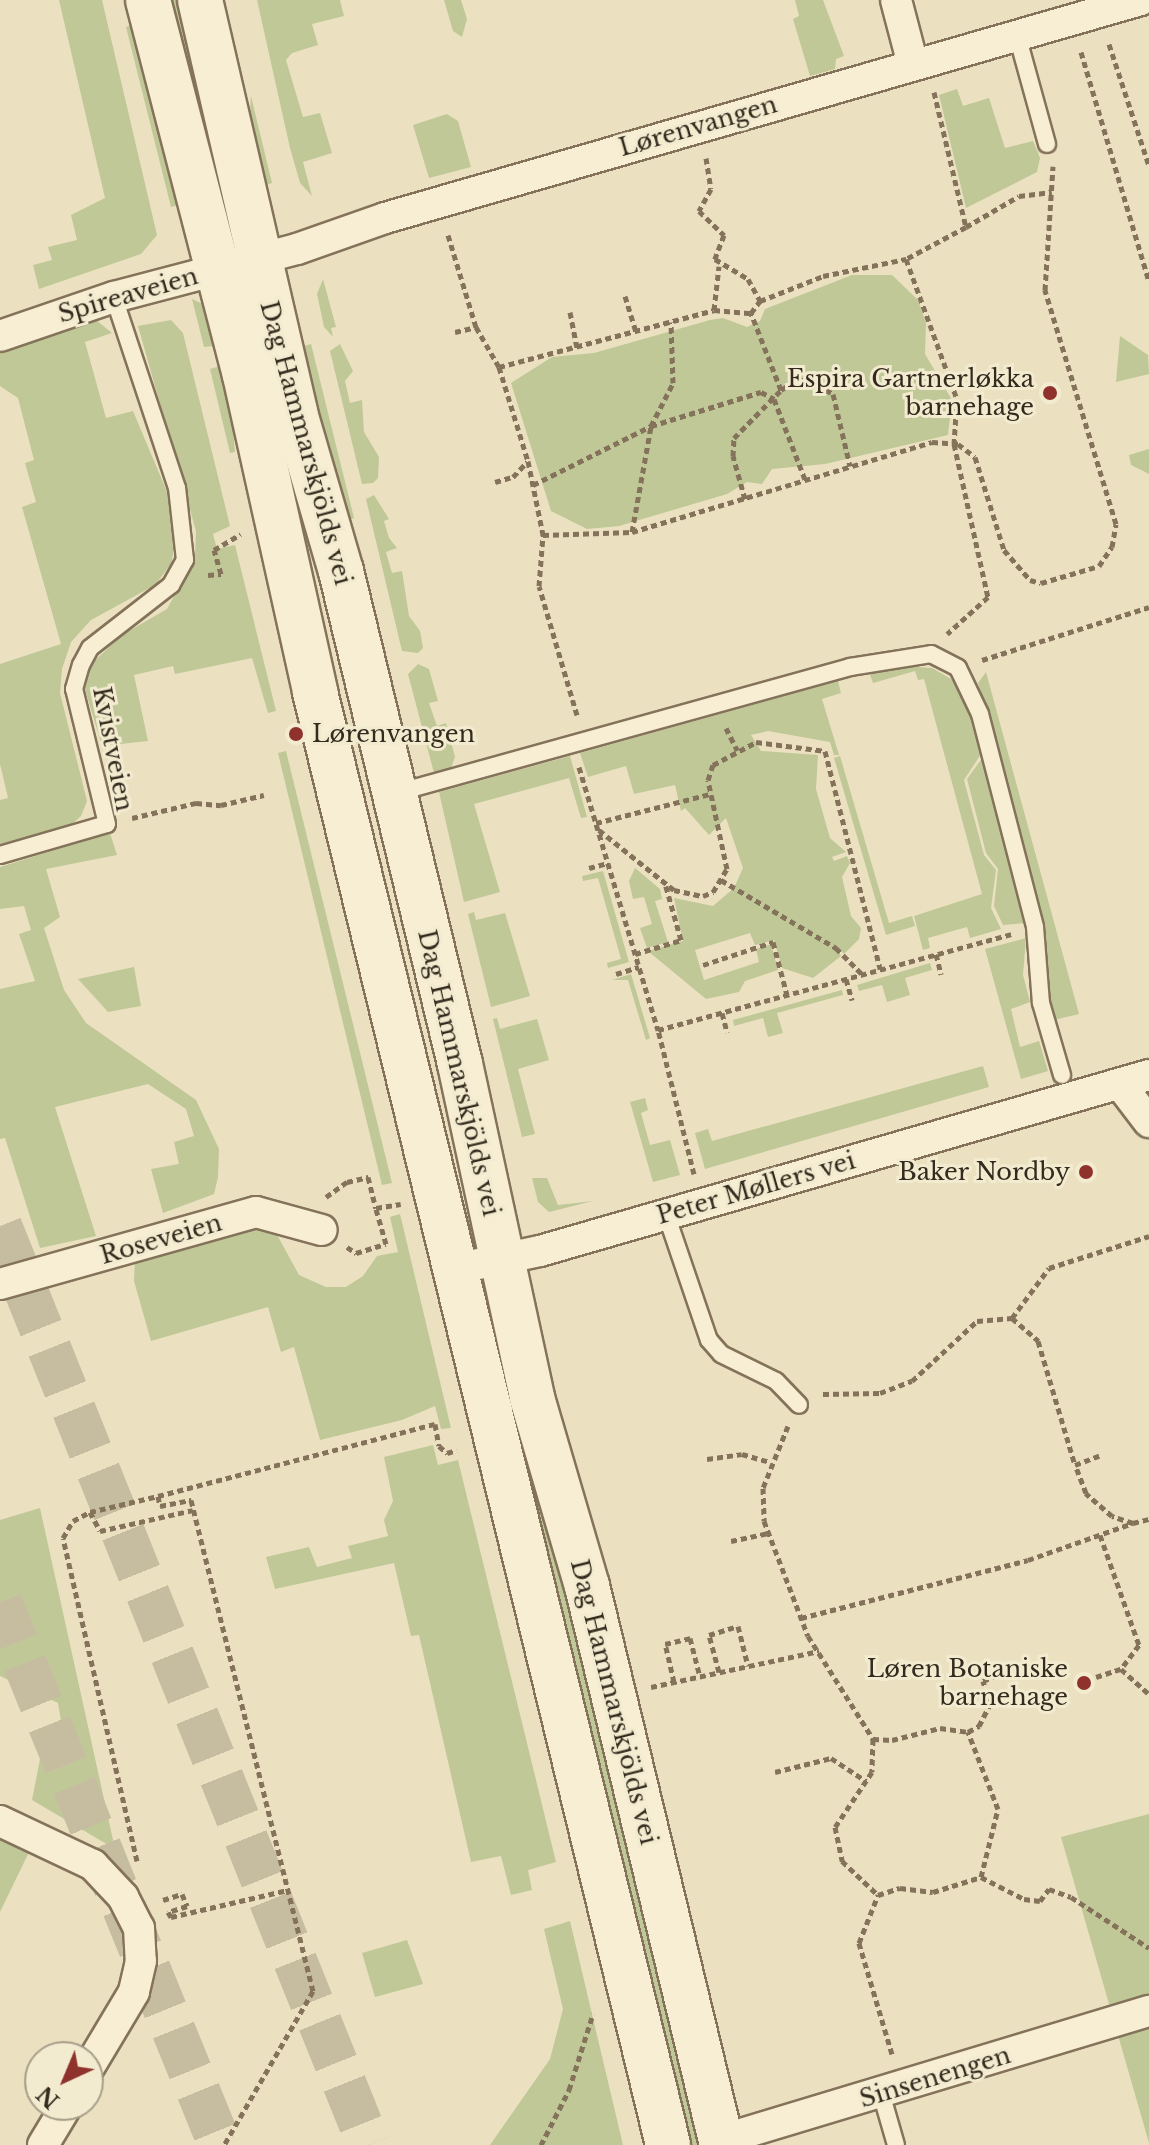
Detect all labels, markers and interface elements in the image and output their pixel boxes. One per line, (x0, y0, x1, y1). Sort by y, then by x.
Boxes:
street label: Lørenvangen (616, 90, 780, 162)
street label: Spireaveien (55, 261, 201, 329)
street label: Dag Hammarskjölds vei (254, 297, 358, 589)
place label: Espira Gartnerløkka barnehage (787, 365, 1034, 421)
marker: Espira Gartnerløkka barnehage (1041, 384, 1059, 402)
street label: Kvistveien (87, 684, 139, 814)
place label: Lørenvangen (312, 720, 475, 748)
marker: Lørenvangen (287, 725, 305, 743)
street label: Dag Hammarskjölds vei (412, 927, 506, 1219)
street label: Peter Møllers vei (653, 1146, 859, 1230)
place label: Baker Nordby (898, 1158, 1070, 1186)
marker: Baker Nordby (1077, 1163, 1095, 1181)
street label: Roseveien (97, 1208, 225, 1270)
street label: Dag Hammarskjölds vei (564, 1556, 664, 1848)
place label: Løren Botaniske barnehage (867, 1655, 1068, 1711)
marker: Løren Botaniske barnehage (1075, 1674, 1093, 1692)
street label: Sinsenengen (856, 2040, 1014, 2114)
north arrow (24, 2041, 104, 2121)
text: N (32, 2080, 65, 2114)

